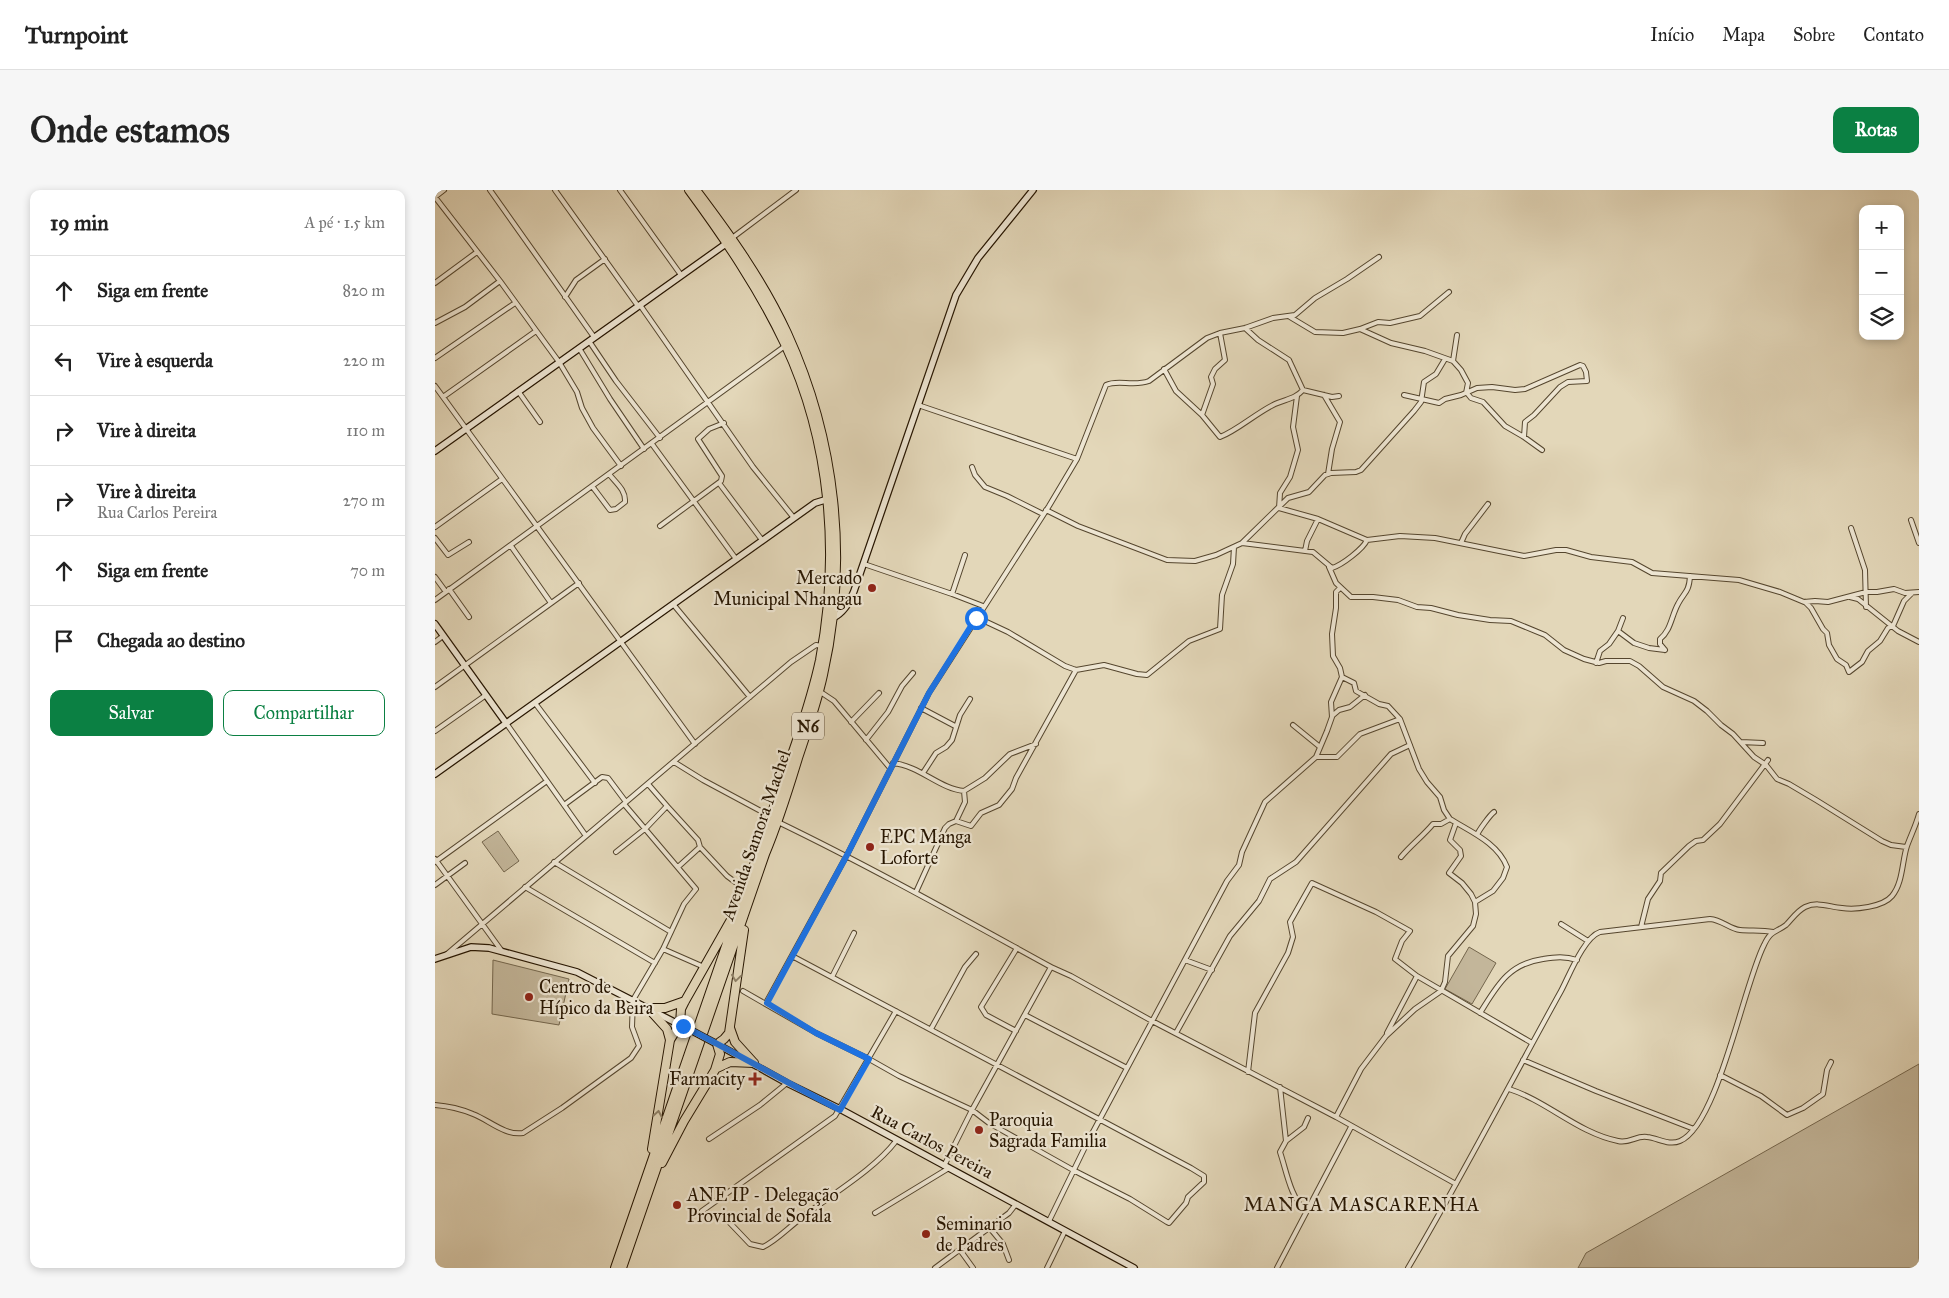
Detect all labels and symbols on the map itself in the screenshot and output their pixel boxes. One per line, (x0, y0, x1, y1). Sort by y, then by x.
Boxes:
place label: Mercado Municipal Nhangau (713, 567, 862, 611)
marker: Mercado Municipal Nhangau (866, 582, 878, 594)
route start (965, 607, 988, 630)
road number: N6 (792, 712, 824, 740)
street label: Avenida Samora Machel (716, 747, 796, 924)
place label: EPC Manga Loforte (880, 826, 972, 869)
marker: EPC Manga Loforte (864, 841, 876, 853)
one-way arrow (731, 974, 742, 982)
place label: Centro de Hípico da Beira (539, 976, 654, 1019)
marker: Centro de Hípico da Beira (523, 991, 535, 1003)
route end (672, 1015, 695, 1038)
place label: Farmacity (669, 1068, 746, 1090)
marker: Farmacity (749, 1073, 761, 1085)
street label: Rua Carlos Pereira (867, 1101, 997, 1184)
one-way arrow (653, 1109, 663, 1118)
place label: Paroquia Sagrada Familia (989, 1109, 1107, 1153)
marker: Paroquia Sagrada Familia (973, 1124, 985, 1136)
place label: ANE IP - Delegação Provincial de Sofala (686, 1184, 839, 1227)
district label: MANGA MASCARENHA (1244, 1193, 1480, 1216)
marker: ANE IP - Delegação Provincial de Sofala (671, 1199, 683, 1211)
place label: Seminario de Padres (936, 1213, 1012, 1256)
marker: Seminario de Padres (920, 1228, 932, 1240)

